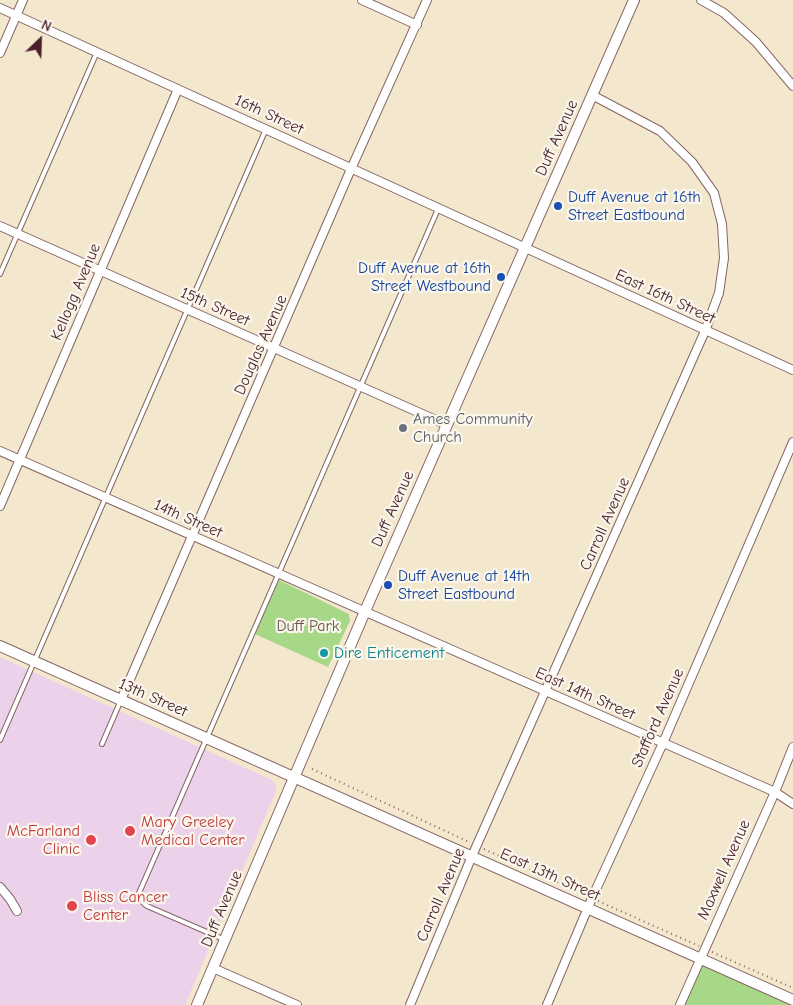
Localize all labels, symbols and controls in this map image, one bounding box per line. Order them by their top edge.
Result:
north arrow [15,15,65,65]
text: N [39,16,54,35]
street label: 16th Street [232,91,306,139]
street label: Duff Avenue [532,97,582,179]
place label: Duff Avenue at 16th Street Eastbound [568,187,701,225]
marker: Duff Avenue at 16th Street Eastbound [552,200,564,212]
street label: Kellogg Avenue [47,241,105,343]
place label: Duff Avenue at 16th Street Westbound [358,258,491,296]
street label: East 16th Street [612,265,718,329]
marker: Duff Avenue at 16th Street Westbound [495,271,507,283]
street label: 15th Street [177,283,253,331]
street label: Douglas Avenue [230,292,292,398]
place label: Ames Community Church [413,409,533,447]
marker: Ames Community Church [397,422,409,434]
street label: Duff Avenue [368,468,418,550]
street label: Carroll Avenue [576,474,634,574]
street label: 14th Street [151,495,225,543]
place label: Duff Avenue at 14th Street Eastbound [398,566,530,604]
marker: Duff Avenue at 14th Street Eastbound [382,579,394,591]
park label: Duff Park [276,616,340,636]
place label: Dire Enticement [334,643,444,663]
marker: Dire Enticement [318,647,330,659]
street label: East 14th Street [532,663,638,725]
street label: Stafford Avenue [628,665,688,771]
street label: 13th Street [116,674,190,722]
place label: Mary Greeley Medical Center [141,812,245,850]
street label: Maxwell Avenue [693,817,755,923]
place label: McFarland Clinic [7,821,80,859]
marker: Mary Greeley Medical Center [123,824,137,838]
marker: McFarland Clinic [84,833,98,847]
street label: East 13th Street [497,844,603,906]
street label: Carroll Avenue [413,845,469,945]
street label: Duff Avenue [197,868,247,950]
place label: Bliss Cancer Center [83,887,168,925]
marker: Bliss Cancer Center [65,899,79,913]

